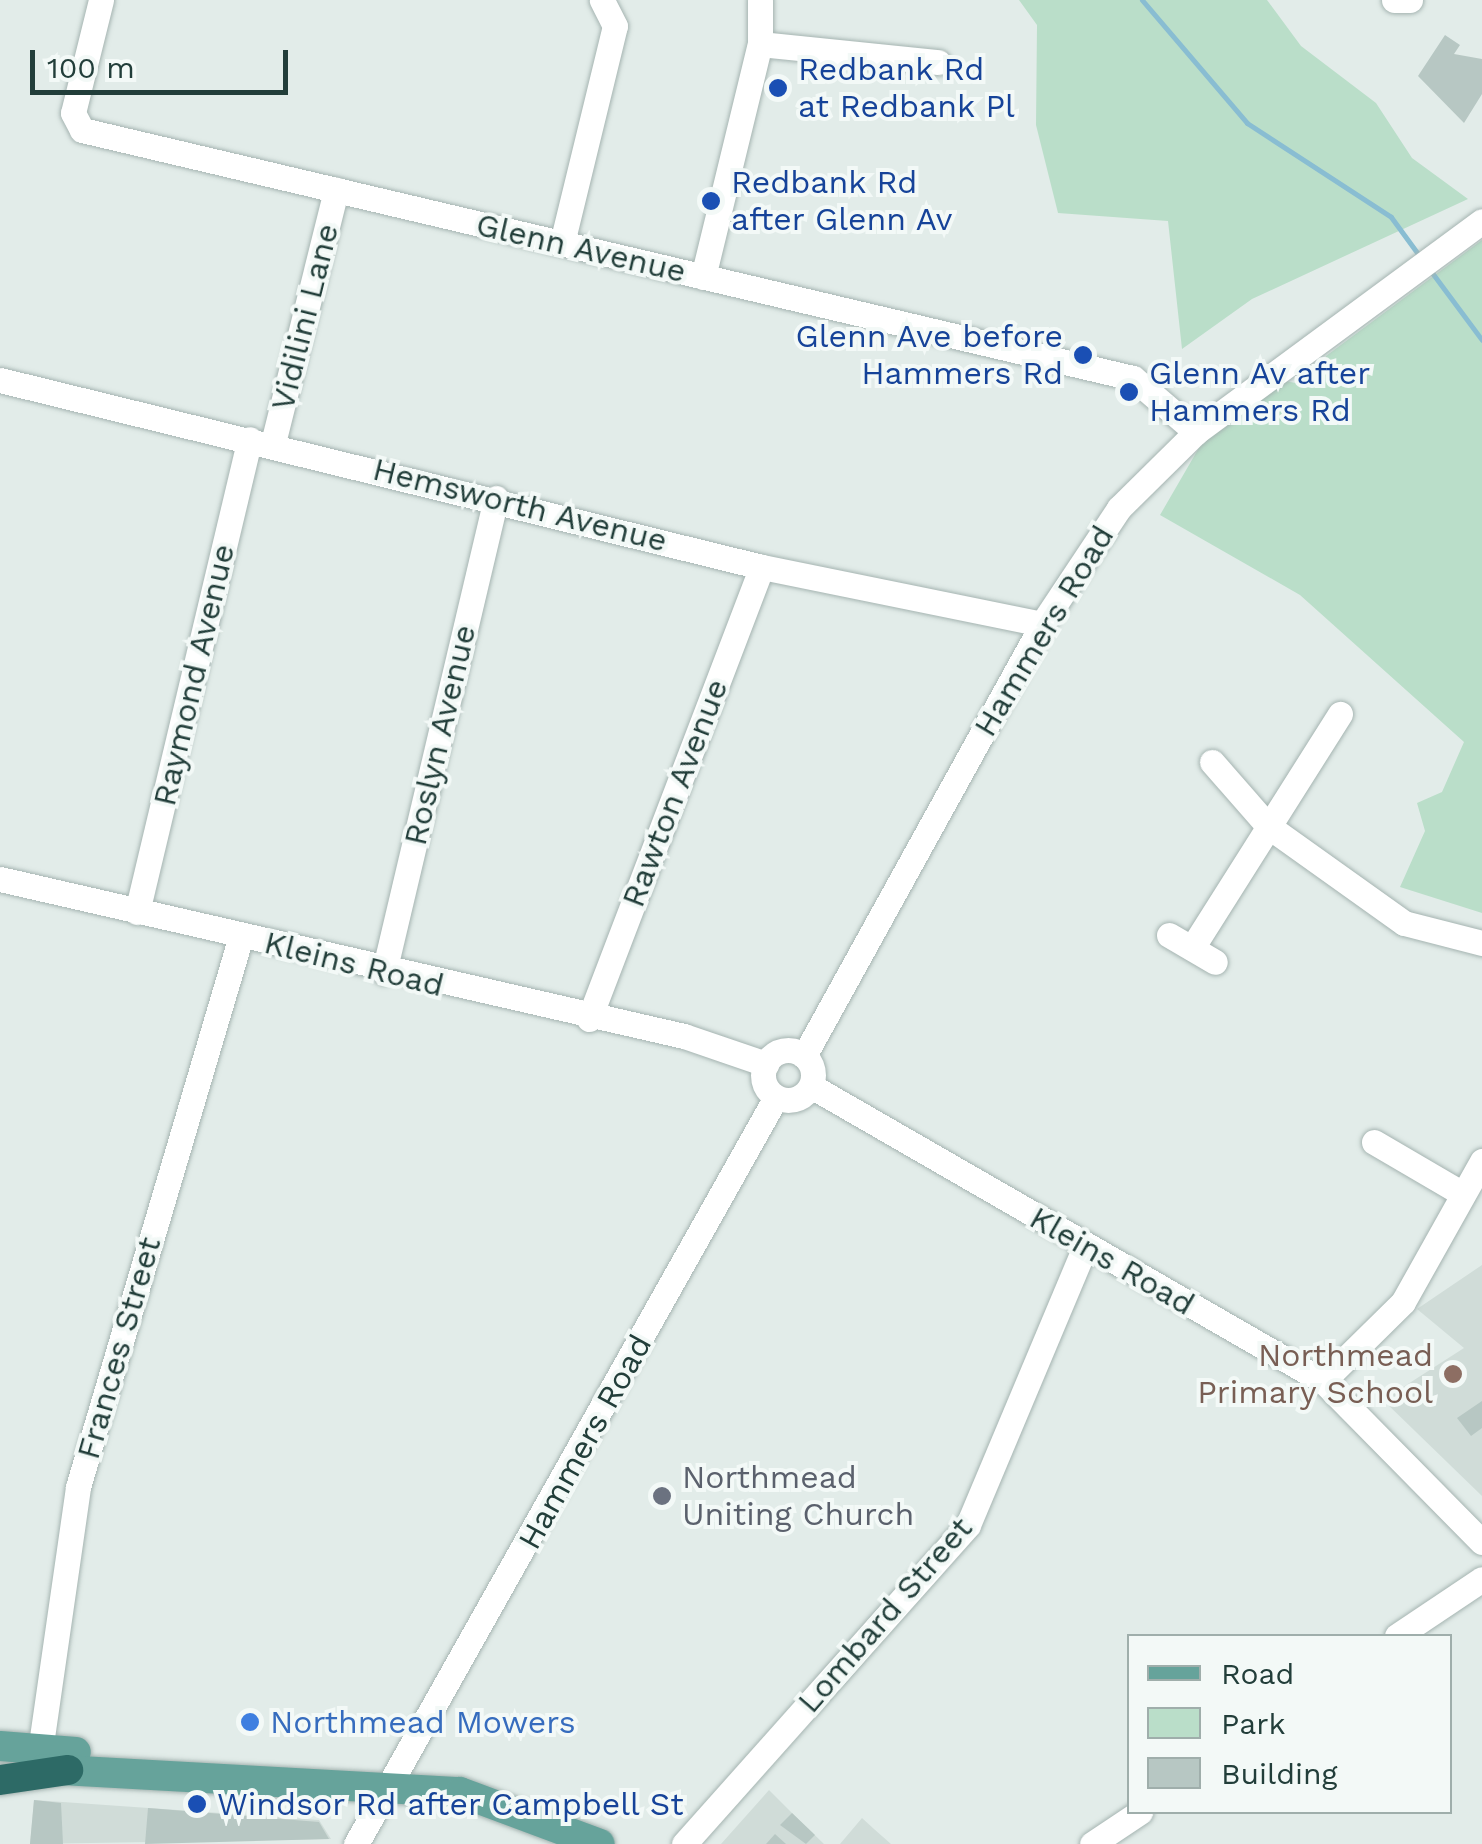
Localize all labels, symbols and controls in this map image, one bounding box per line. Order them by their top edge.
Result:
scale bar [35,30,292,92]
text: 100 m [47,50,135,85]
place label: Redbank Rd at Redbank Pl [798,51,1015,126]
marker: Redbank Rd at Redbank Pl [767,77,789,99]
place label: Redbank Rd after Glenn Av [731,164,954,239]
marker: Redbank Rd after Glenn Av [700,190,722,212]
street label: Glenn Avenue [472,205,690,291]
street label: Vidilini Lane [263,220,347,414]
place label: Glenn Ave before Hammers Rd [794,318,1063,393]
marker: Glenn Ave before Hammers Rd [1072,344,1094,366]
place label: Glenn Av after Hammers Rd [1149,355,1372,430]
marker: Glenn Av after Hammers Rd [1118,381,1140,403]
street label: Hemsworth Avenue [368,450,672,560]
street label: Hammers Road [966,519,1122,743]
street label: Raymond Avenue [145,540,243,810]
street label: Roslyn Avenue [396,620,484,850]
street label: Rawton Avenue [614,673,736,913]
street label: Kleins Road [260,923,448,1005]
street label: Kleins Road [1023,1199,1201,1323]
street label: Frances Street [69,1233,169,1463]
street label: Hammers Road [510,1328,660,1556]
place label: Northmead Primary School [1196,1337,1433,1412]
marker: Northmead Primary School [1442,1363,1464,1385]
place label: Northmead Uniting Church [682,1459,914,1534]
marker: Northmead Uniting Church [651,1485,673,1507]
street label: Lombard Street [790,1509,980,1721]
legend [1127,1634,1452,1814]
text: Road [1221,1656,1294,1691]
place label: Northmead Mowers [270,1703,576,1741]
text: Park [1221,1706,1286,1741]
marker: Northmead Mowers [239,1711,261,1733]
text: Building [1221,1756,1338,1791]
place label: Windsor Rd after Campbell St [217,1785,686,1823]
marker: Windsor Rd after Campbell St [186,1793,208,1815]

